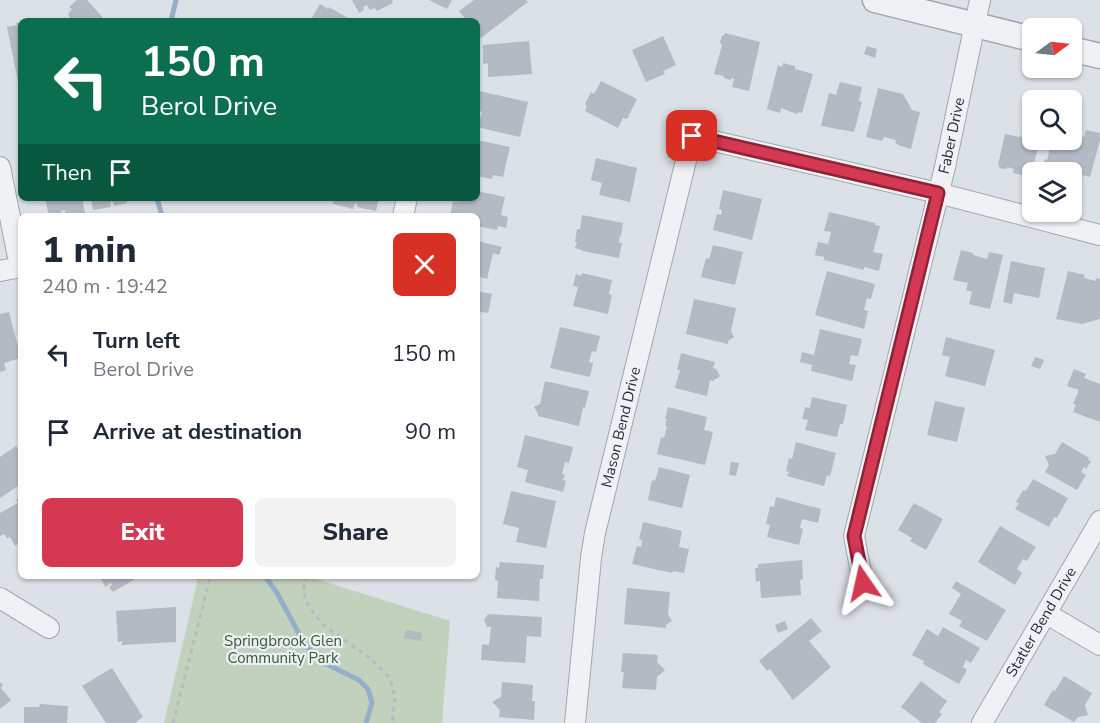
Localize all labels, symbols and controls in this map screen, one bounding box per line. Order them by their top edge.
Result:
north arrow [1022,18,1082,78]
map controls [1022,18,1082,222]
text: 150 m [141,34,265,91]
icon: left [42,42,120,120]
text: Berol Drive [141,88,277,125]
button: search [1022,90,1082,150]
street label: Faber Drive [934,96,969,176]
pin [666,110,717,161]
icon: arrive [675,119,708,152]
icon: arrive [104,156,137,189]
text: Then [42,158,92,188]
button: layers [1022,162,1082,222]
text: 1 min [42,226,137,275]
button: close [393,233,456,296]
text: 240 m · 19:42 [42,273,168,300]
text: Turn left [93,326,180,356]
icon: left [42,338,75,371]
text: 150 m [392,339,456,369]
text: Berol Drive [93,356,194,383]
street label: Mason Bend Drive [596,365,645,490]
icon: arrive [42,416,75,449]
text: Arrive at destination [93,417,302,447]
text: 90 m [405,417,456,447]
button: Exit [42,498,243,567]
button: Share [255,498,456,567]
position arrow [831,551,895,615]
street label: Statler Bend Drive [1001,563,1081,681]
park label: Springbrook Glen Community Park [224,631,342,668]

